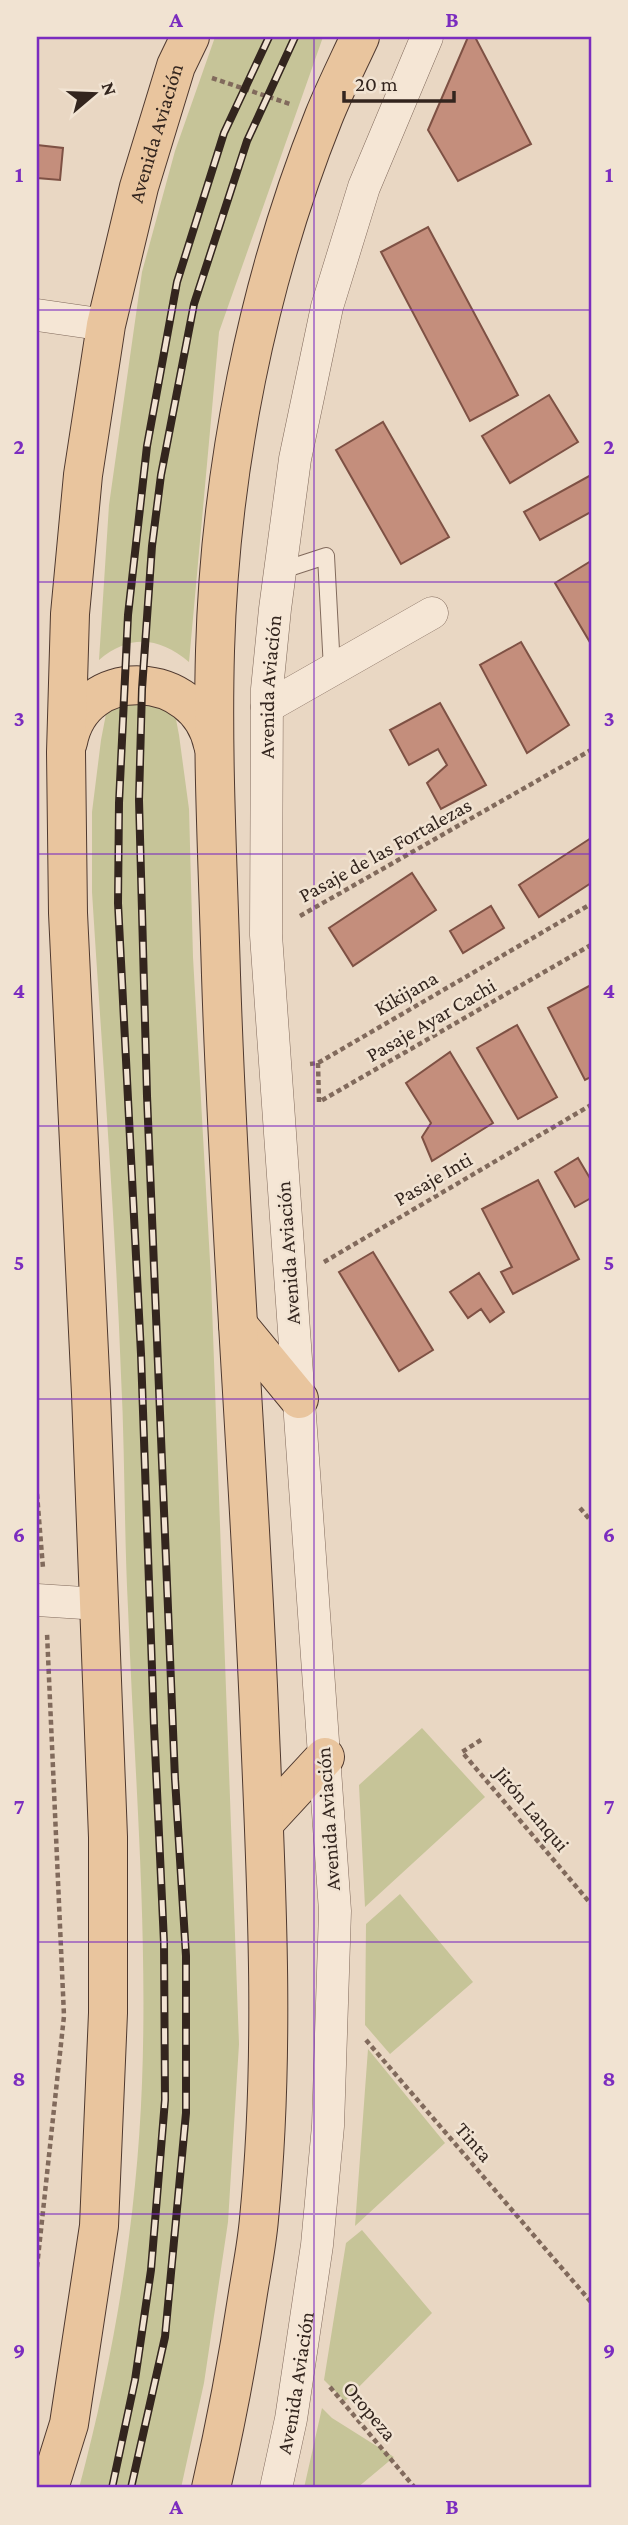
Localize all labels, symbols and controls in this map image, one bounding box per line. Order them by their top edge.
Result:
text: A [168,6,183,32]
text: B [445,6,459,32]
north arrow [60,60,130,130]
scale bar [344,60,455,104]
street label: Avenida Aviación [124,61,188,205]
text: 20 m [355,72,398,96]
text: N [98,79,122,98]
text: 1 [15,161,24,187]
text: 1 [605,161,614,187]
text: 2 [13,433,25,459]
text: 2 [603,433,615,459]
street label: Avenida Aviación [255,614,286,759]
text: 3 [13,705,25,731]
text: 3 [603,705,615,731]
street label: Pasaje de las Fortalezas [294,793,476,907]
street label: Kikijana [370,965,442,1021]
street label: Pasaje Ayar Cachi [362,973,501,1067]
text: 4 [13,977,25,1003]
text: 4 [603,977,615,1003]
street label: Pasaje Inti [390,1147,477,1211]
street label: Avenida Aviación [271,1180,305,1326]
text: 5 [13,1249,25,1275]
text: 5 [603,1249,615,1275]
text: 6 [13,1521,25,1547]
text: 6 [603,1521,615,1547]
street label: Avenida Aviación [311,1746,345,1892]
street label: Jirón Lanqui [488,1760,575,1857]
text: 7 [13,1793,25,1819]
text: 7 [603,1793,615,1819]
text: 8 [12,2065,26,2091]
text: 8 [602,2065,616,2091]
street label: Tinta [450,2117,498,2167]
street label: Avenida Aviación [272,2310,319,2456]
text: 9 [13,2337,25,2363]
text: 9 [603,2337,615,2363]
street label: Oropeza [338,2376,402,2446]
text: A [168,2493,183,2519]
text: B [445,2493,459,2519]

